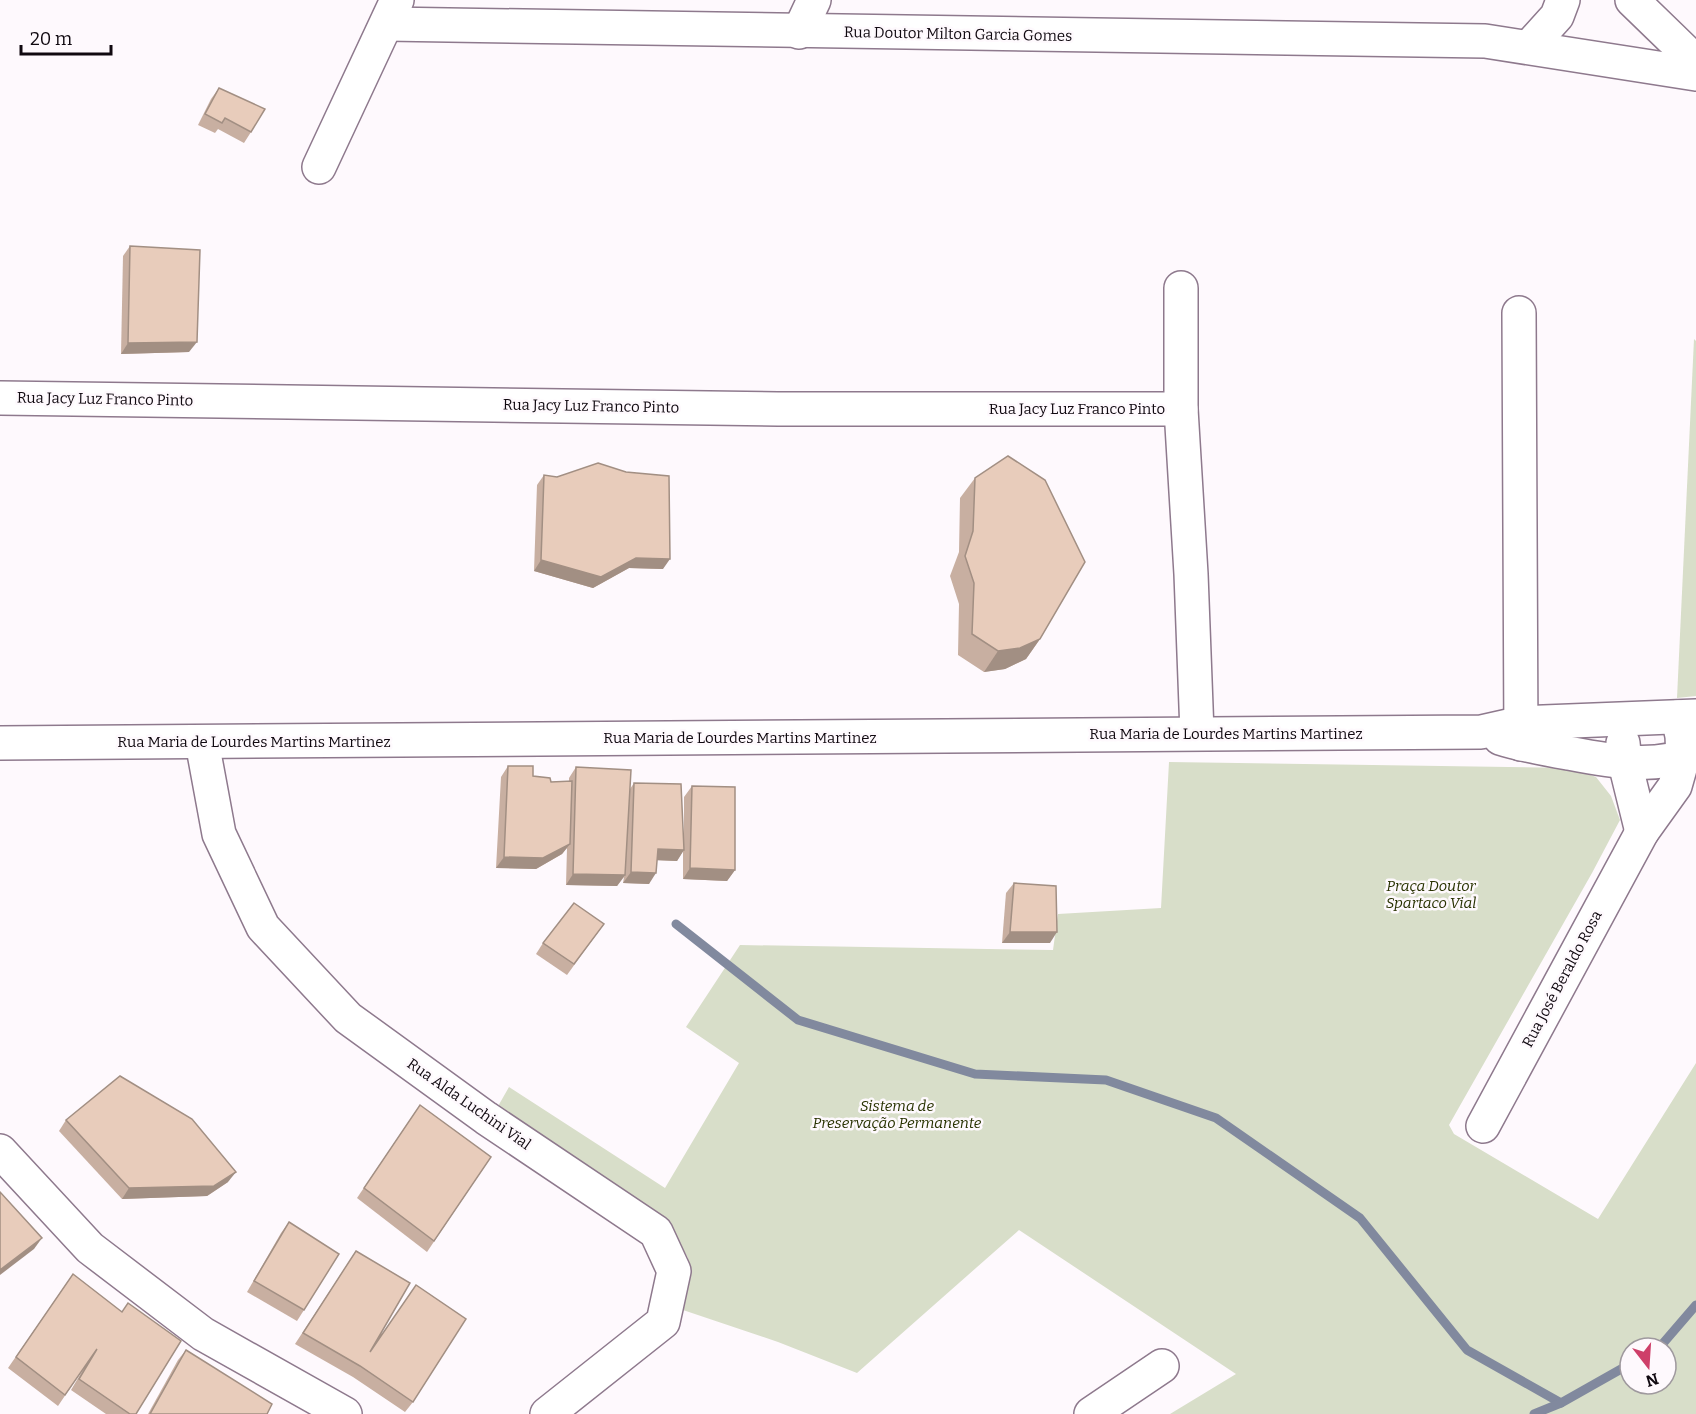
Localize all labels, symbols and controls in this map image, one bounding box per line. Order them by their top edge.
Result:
scale bar [21,18,111,56]
street label: Rua Doutor Milton Garcia Gomes [844,23,1072,45]
text: 20 m [30,28,72,50]
street label: Rua Jacy Luz Franco Pinto [17,388,193,410]
street label: Rua Jacy Luz Franco Pinto [503,395,679,417]
street label: Rua Jacy Luz Franco Pinto [989,400,1165,418]
street label: Rua Maria de Lourdes Martins Martinez [1089,725,1363,743]
street label: Rua Maria de Lourdes Martins Martinez [603,729,877,747]
street label: Rua Maria de Lourdes Martins Martinez [117,733,391,751]
park label: Praça Doutor Spartaco Vial [1386,877,1477,912]
street label: Rua José Beraldo Rosa [1518,908,1606,1050]
street label: Rua Alda Luchini Vial [404,1055,534,1153]
park label: Sistema de Preservação Permanente [813,1097,982,1132]
north arrow [1618,1336,1678,1396]
text: N [1644,1369,1661,1391]

